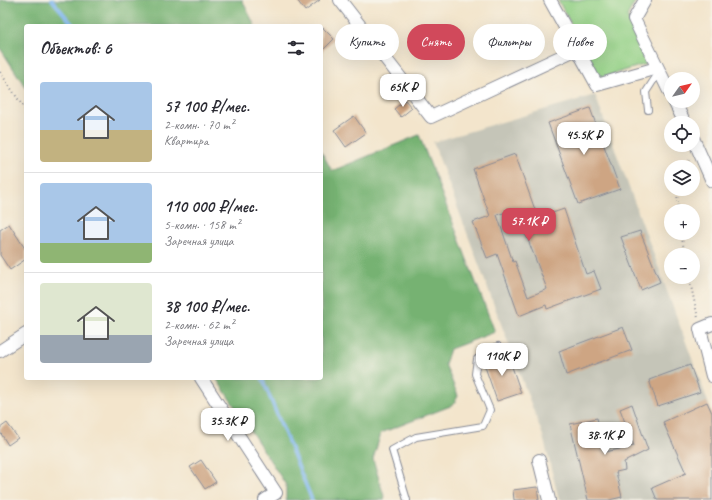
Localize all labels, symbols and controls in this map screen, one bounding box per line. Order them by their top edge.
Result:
chip: Купить [335,24,399,60]
chip: Снять [407,24,465,60]
chip: Фильтры [473,24,545,60]
chip: Новое [553,24,607,60]
icon: filters [285,37,307,59]
text: Объектов: 6 [40,38,111,59]
north arrow [664,72,700,108]
map controls [664,72,700,284]
pin: 65K ₽ [375,74,431,108]
text: 65K ₽ [389,79,417,95]
text: 57 100 ₽/мес. [164,96,249,117]
icon: home [72,98,120,146]
button: locate [664,116,700,152]
text: 2-комн. · 70 m² [164,117,234,133]
pin: 45.5K ₽ [547,122,621,156]
text: 45.5K ₽ [566,127,602,143]
text: Квартира [164,133,208,149]
button: layers [664,160,700,196]
text: 110 000 ₽/мес. [164,196,257,217]
icon: home [72,199,120,247]
button: + [664,204,700,240]
pin: 57.1K ₽ [492,208,566,242]
text: 57.1K ₽ [511,213,547,229]
text: 5-комн. · 158 m² [164,217,240,233]
text: Заречная улица [164,233,234,249]
button: − [664,248,700,284]
text: 38 100 ₽/мес. [164,296,250,317]
icon: home [72,299,120,347]
text: 2-комн. · 62 m² [164,317,234,333]
text: Заречная улица [164,333,234,349]
pin: 110K ₽ [469,343,535,377]
text: 110K ₽ [485,348,519,364]
pin: 35.3K ₽ [191,408,265,442]
text: 35.3K ₽ [210,413,246,429]
pin: 38.1K ₽ [568,422,642,456]
text: 38.1K ₽ [587,427,623,443]

